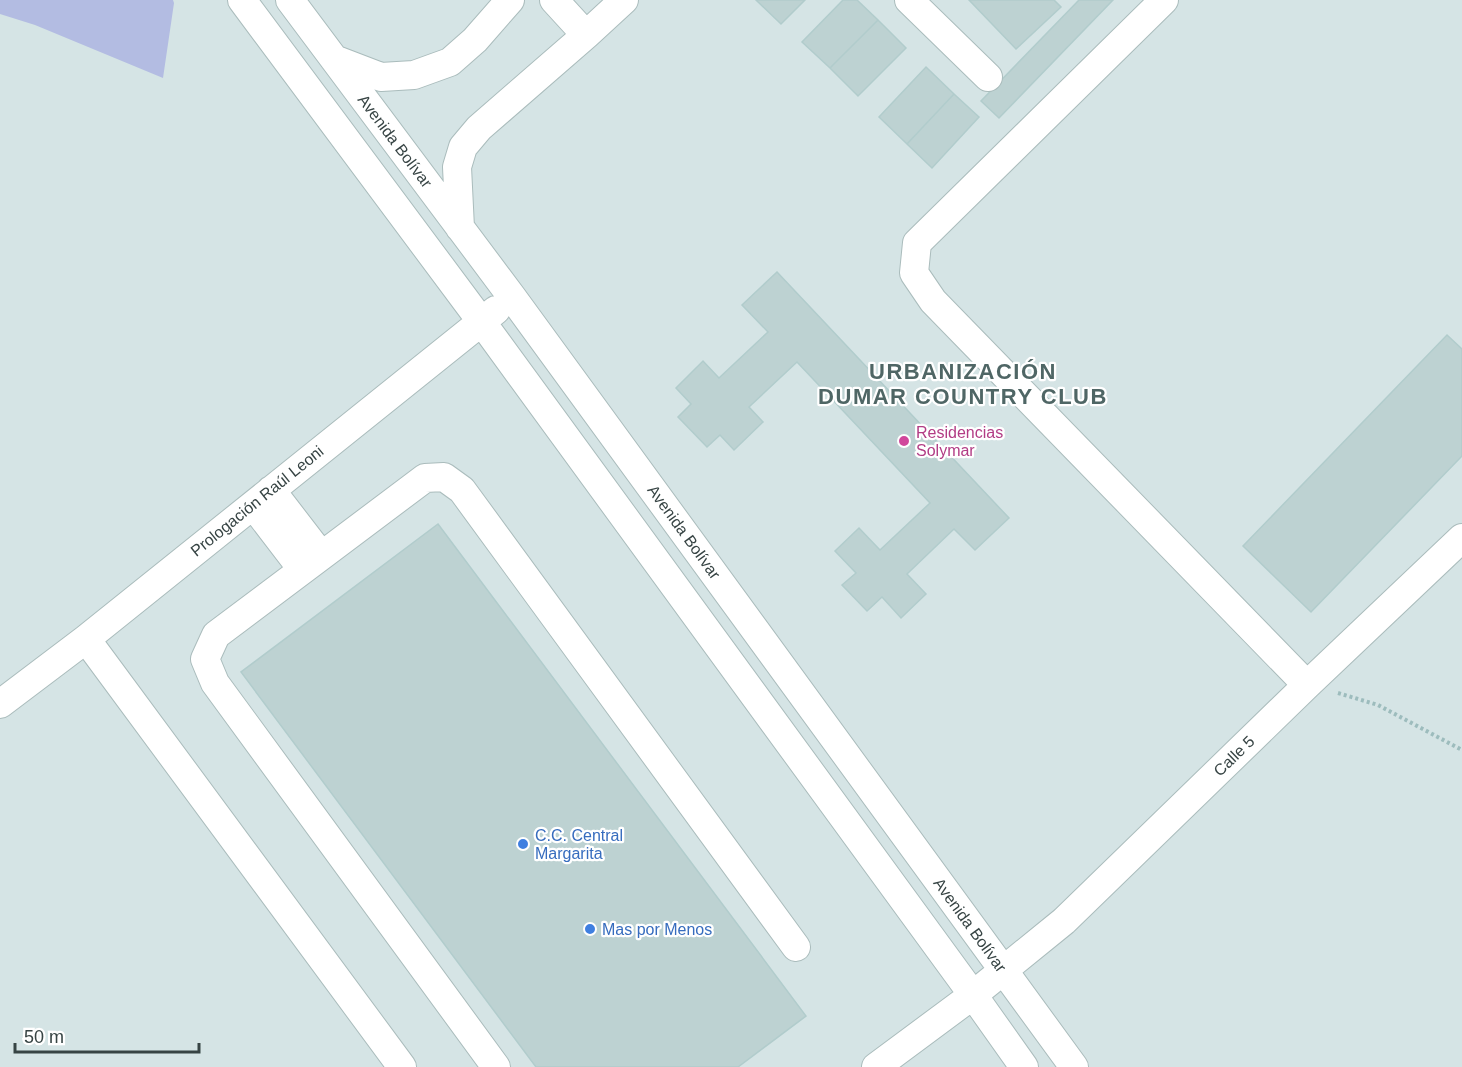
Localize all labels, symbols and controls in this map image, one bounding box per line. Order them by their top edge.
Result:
street label: Avenida Bolívar [355,91,436,191]
district label: URBANIZACIÓN DUMAR COUNTRY CLUB [818,359,1108,409]
place label: Residencias Solymar [916,424,1003,459]
marker: Residencias Solymar [897,434,911,448]
street label: Prologación Raúl Leoni [187,442,327,560]
street label: Avenida Bolívar [644,482,724,583]
street label: Calle 5 [1210,733,1258,779]
place label: C.C. Central Margarita [535,827,623,862]
marker: C.C. Central Margarita [516,837,530,851]
street label: Avenida Bolívar [930,875,1010,976]
place label: Mas por Menos [602,921,712,938]
marker: Mas por Menos [583,922,597,936]
scale bar [15,1016,200,1054]
text: 50 m [24,1027,64,1047]

